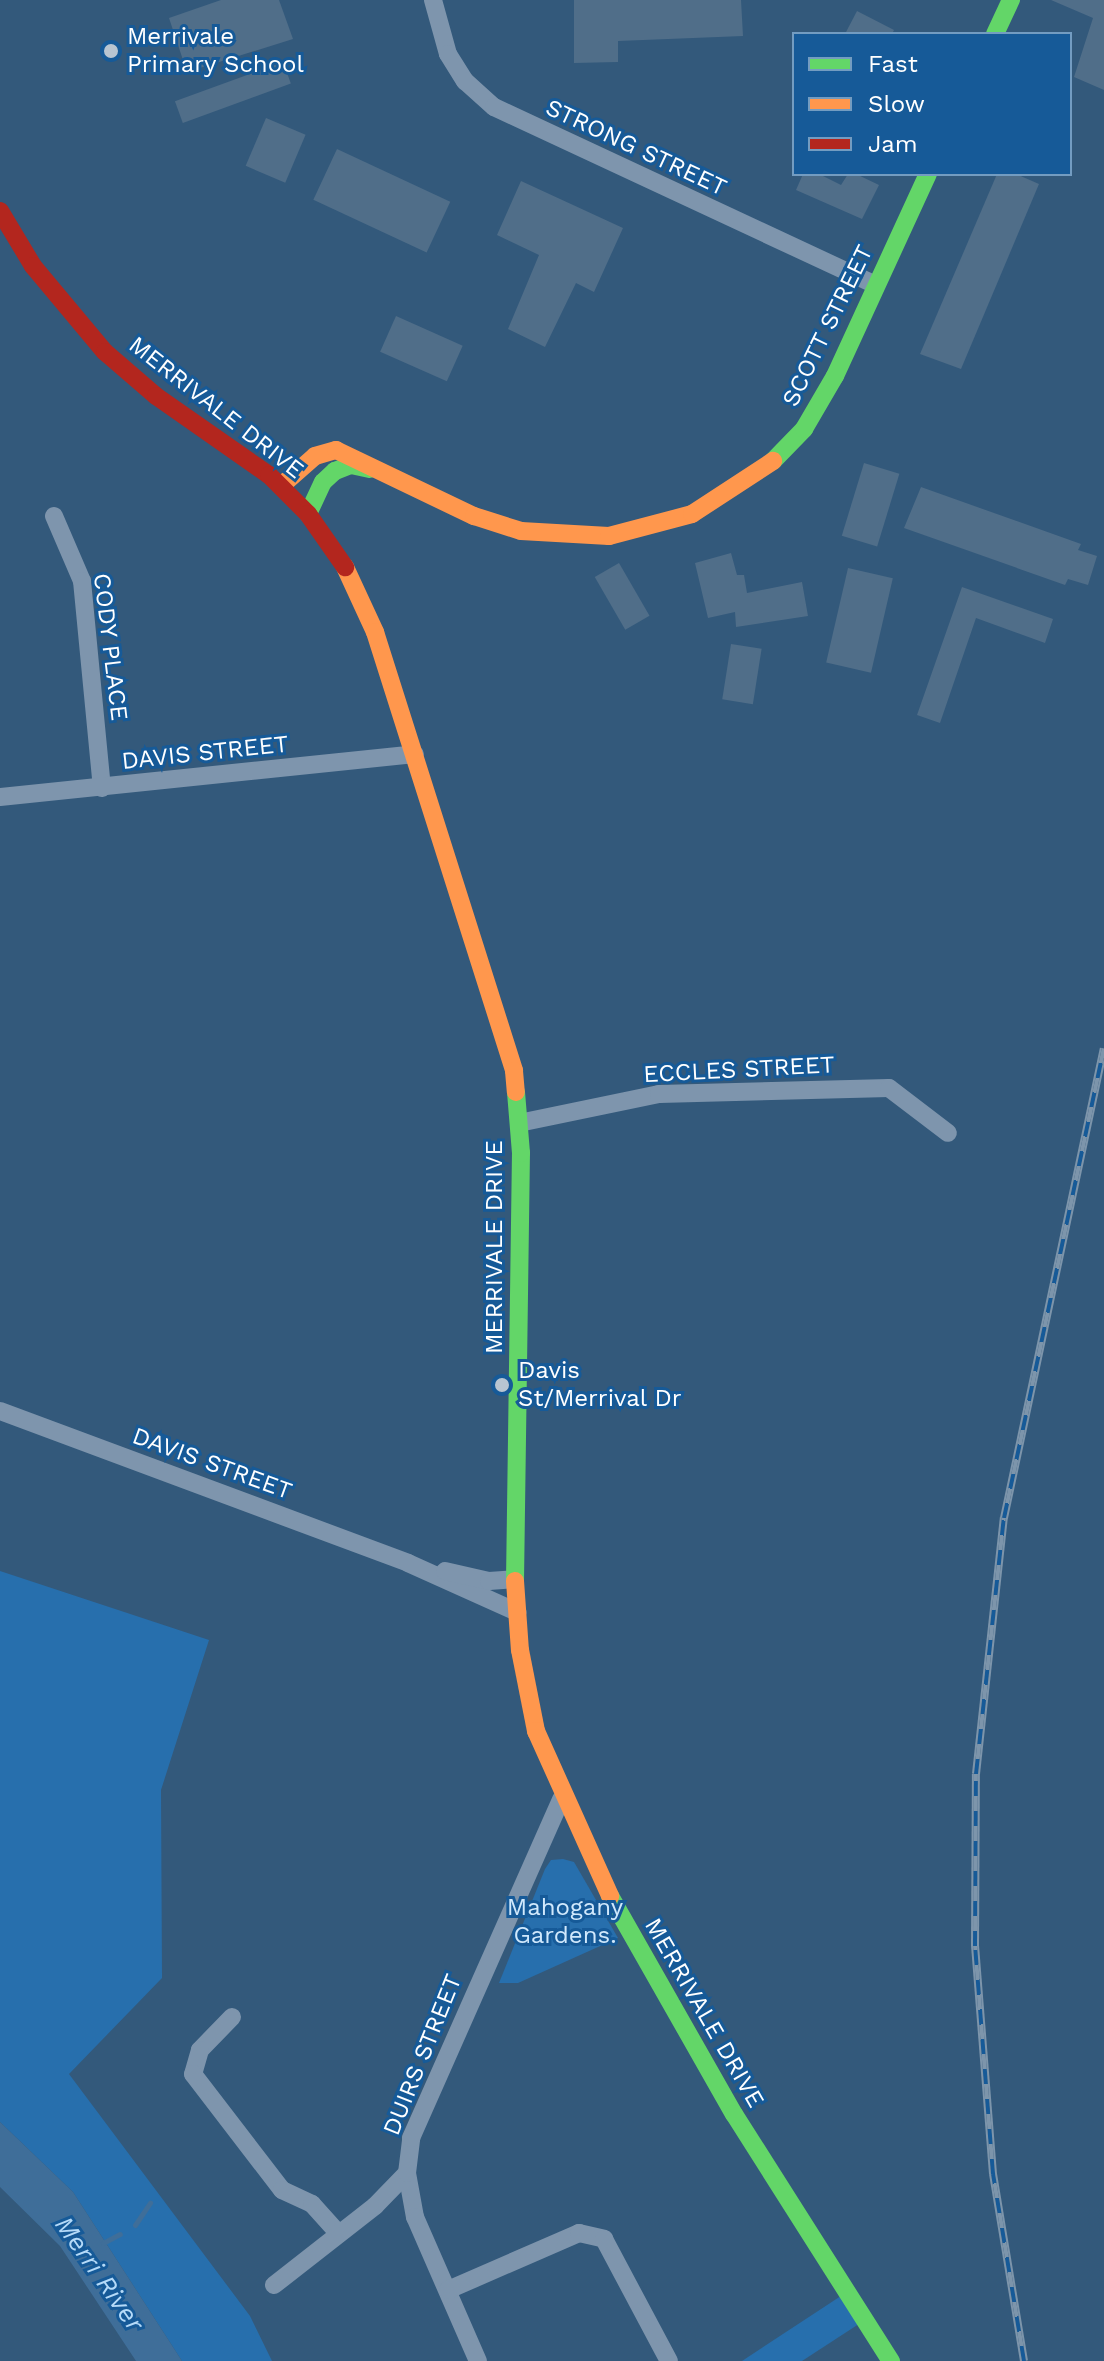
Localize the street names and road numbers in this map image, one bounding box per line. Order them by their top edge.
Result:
street label: STRONG STREET [541,93,731,203]
street label: SCOTT STREET [776,240,880,412]
street label: MERRIVALE DRIVE [123,331,309,485]
street label: CODY PLACE [87,571,133,723]
street label: DAVIS STREET [120,730,290,776]
street label: ECCLES STREET [643,1051,835,1089]
street label: MERRIVALE DRIVE [481,1140,509,1354]
street label: DAVIS STREET [128,1422,296,1506]
street label: MERRIVALE DRIVE [638,1913,770,2113]
street label: DUIRS STREET [378,1970,468,2140]

